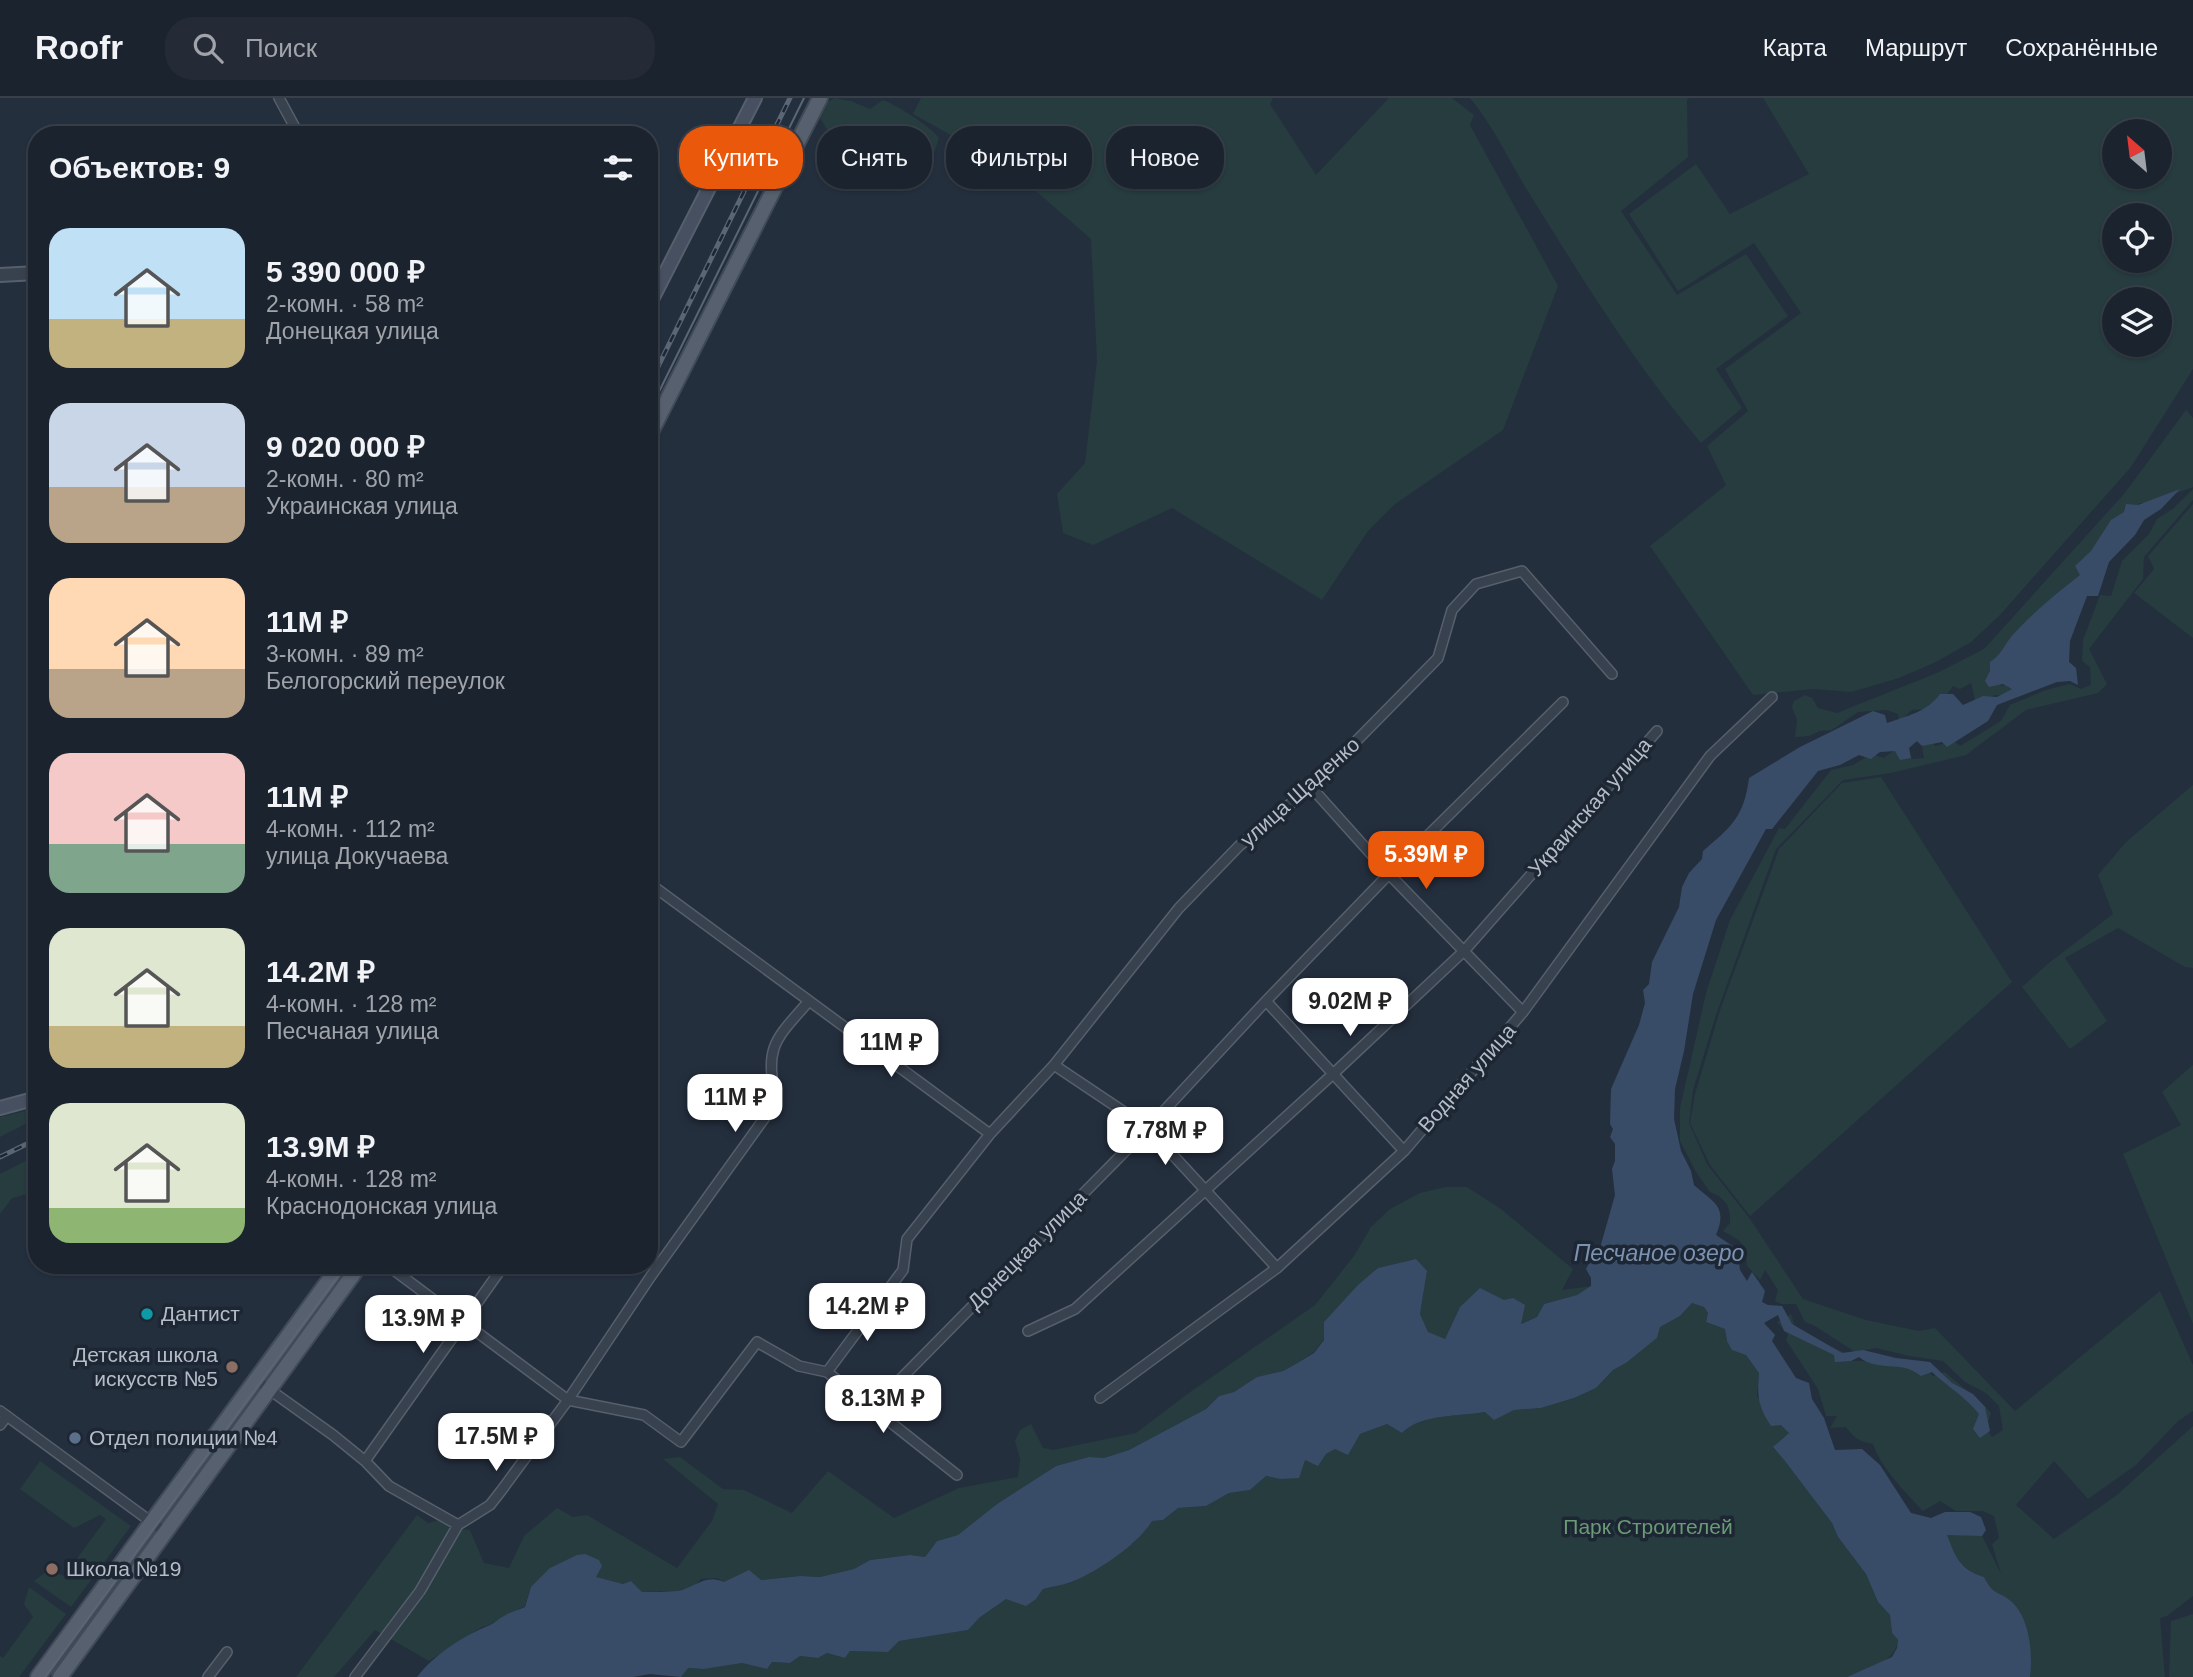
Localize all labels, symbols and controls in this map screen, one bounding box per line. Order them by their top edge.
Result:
search box [165,17,655,80]
text: Roofr [35,29,123,66]
icon: search [189,29,227,67]
text: Поиск [245,33,317,63]
text: Карта [1763,34,1827,61]
text: Маршрут [1865,34,1967,61]
text: Сохранённые [2005,34,2158,61]
north arrow [2102,119,2172,189]
map controls [2102,119,2172,357]
chip: Купить [679,126,803,189]
chip: Снять [817,126,932,189]
chip: Фильтры [946,126,1092,189]
chip: Новое [1106,126,1224,189]
icon: filters [599,149,637,187]
text: Объектов: 9 [49,151,230,184]
button: locate [2102,203,2172,273]
text: 5 390 000 ₽ [266,255,425,288]
icon: home [105,256,189,340]
button: layers [2102,287,2172,357]
text: 2-комн. · 58 m² [266,291,424,317]
text: Донецкая улица [266,318,439,344]
text: 9 020 000 ₽ [266,430,425,463]
icon: home [105,431,189,515]
text: 2-комн. · 80 m² [266,466,424,492]
text: Украинская улица [266,493,458,519]
text: 11M ₽ [266,605,349,638]
icon: home [105,606,189,690]
text: 3-комн. · 89 m² [266,641,424,667]
text: Белогорский переулок [266,668,505,694]
street label: улица Щаденко [1236,732,1364,851]
street label: Украинская улица [1524,733,1656,880]
text: 11M ₽ [266,780,349,813]
icon: home [105,781,189,865]
text: 4-комн. · 112 m² [266,816,435,842]
pin: 5.39M ₽ [1361,832,1491,891]
text: 5.39M ₽ [1384,841,1468,867]
text: улица Докучаева [266,843,448,869]
text: 14.2M ₽ [266,955,375,988]
icon: home [105,956,189,1040]
pin: 9.02M ₽ [1285,978,1415,1038]
text: 9.02M ₽ [1308,988,1392,1014]
text: 4-комн. · 128 m² [266,991,437,1017]
text: Песчаная улица [266,1018,439,1044]
street label: Водная улица [1413,1019,1520,1136]
pin: 11M ₽ [842,1020,940,1079]
text: 11M ₽ [859,1029,923,1055]
pin: 11M ₽ [686,1074,784,1134]
text: 11M ₽ [703,1084,767,1110]
pin: 7.78M ₽ [1100,1108,1230,1167]
text: 7.78M ₽ [1123,1117,1207,1143]
text: 13.9M ₽ [266,1130,375,1163]
icon: home [105,1131,189,1215]
text: 4-комн. · 128 m² [266,1166,437,1192]
street label: Донецкая улица [963,1186,1091,1314]
text: Краснодонская улица [266,1193,497,1219]
water label: Песчаное озеро [1574,1240,1745,1266]
pin: 14.2M ₽ [802,1284,932,1343]
text: 14.2M ₽ [825,1293,909,1319]
pin: 13.9M ₽ [358,1296,488,1355]
place label: Дантист [161,1302,240,1325]
text: 13.9M ₽ [381,1305,465,1331]
marker: Дантист [139,1306,155,1322]
place label: Детская школа искусств №5 [73,1343,218,1390]
marker: Детская школа искусств №5 [224,1359,240,1375]
pin: 8.13M ₽ [818,1376,948,1435]
text: 8.13M ₽ [841,1385,925,1411]
pin: 17.5M ₽ [431,1414,561,1473]
text: 17.5M ₽ [454,1423,538,1449]
place label: Отдел полиции №4 [89,1426,278,1449]
marker: Отдел полиции №4 [67,1430,83,1446]
park label: Парк Строителей [1563,1515,1733,1538]
place label: Школа №19 [66,1557,182,1580]
marker: Школа №19 [44,1561,60,1577]

